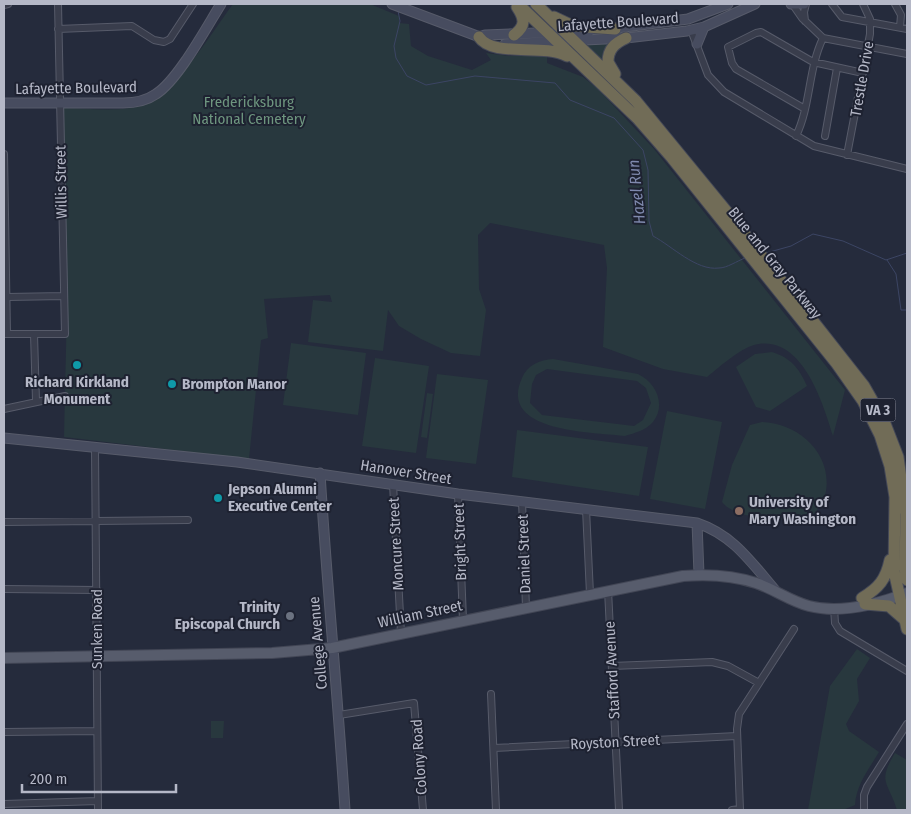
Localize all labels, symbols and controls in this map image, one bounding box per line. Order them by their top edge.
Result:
street label: Lafayette Boulevard [557,9,679,35]
street label: Trestle Drive [846,40,878,118]
street label: Lafayette Boulevard [15,78,137,98]
park label: Fredericksburg National Cemetery [192,93,306,128]
street label: Willis Street [51,145,71,219]
water label: Hazel Run [624,159,649,225]
street label: Blue and Gray Parkway [724,203,826,323]
marker: Richard Kirkland Monument [71,359,83,371]
place label: Richard Kirkland Monument [25,373,129,408]
place label: Brompton Manor [182,375,287,393]
marker: Brompton Manor [166,378,178,390]
road number: VA 3 [860,398,896,422]
street label: Hanover Street [359,456,453,488]
place label: Jepson Alumni Executive Center [227,480,332,515]
marker: Jepson Alumni Executive Center [212,492,224,504]
place label: University of Mary Washington [749,493,856,528]
street label: Moncure Street [385,497,407,591]
street label: Bright Street [450,503,470,581]
marker: University of Mary Washington [733,505,745,517]
street label: Daniel Street [514,514,534,594]
street label: Sunken Road [88,589,106,669]
street label: College Avenue [305,596,331,690]
street label: William Street [376,596,464,632]
place label: Trinity Episcopal Church [175,598,281,633]
marker: Trinity Episcopal Church [284,610,296,622]
street label: Stafford Avenue [600,621,624,719]
street label: Colony Road [407,718,431,796]
street label: Royston Street [570,731,660,753]
scale bar [22,762,176,794]
text: 200 m [30,770,67,788]

